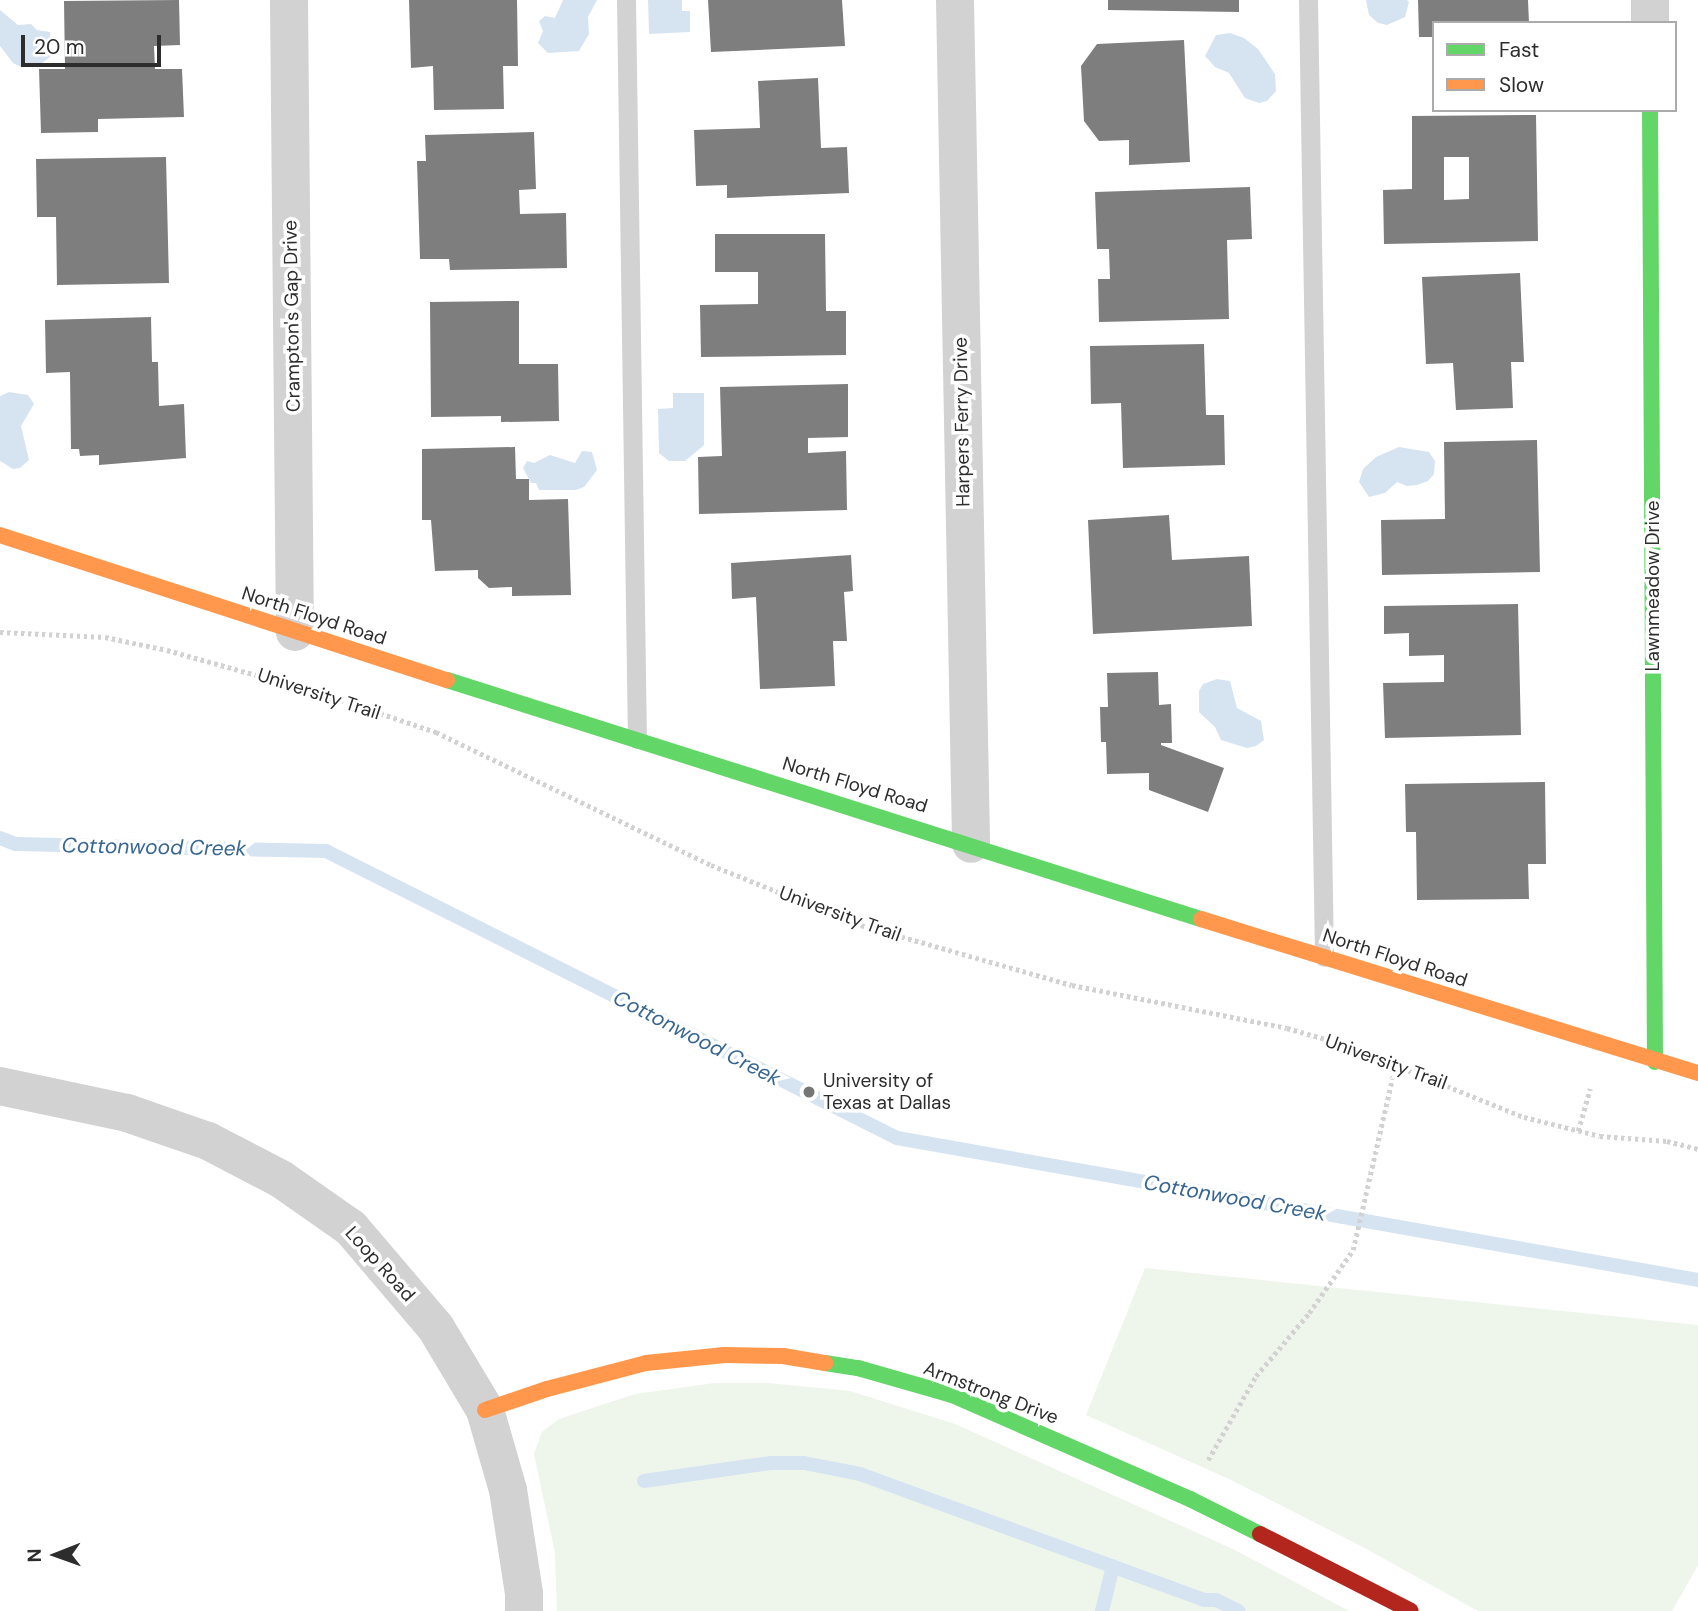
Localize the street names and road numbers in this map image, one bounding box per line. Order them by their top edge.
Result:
street label: Crampton's Gap Drive [279,220,305,412]
street label: Harpers Ferry Drive [949,337,975,507]
street label: Lawnmeadow Drive [1642,501,1664,671]
street label: North Floyd Road [239,582,389,650]
street label: University Trail [255,663,383,725]
street label: North Floyd Road [780,752,930,818]
street label: University Trail [776,881,904,947]
street label: North Floyd Road [1320,924,1470,992]
street label: University Trail [1322,1029,1450,1095]
street label: Loop Road [340,1222,420,1306]
street label: Armstrong Drive [920,1357,1062,1429]

